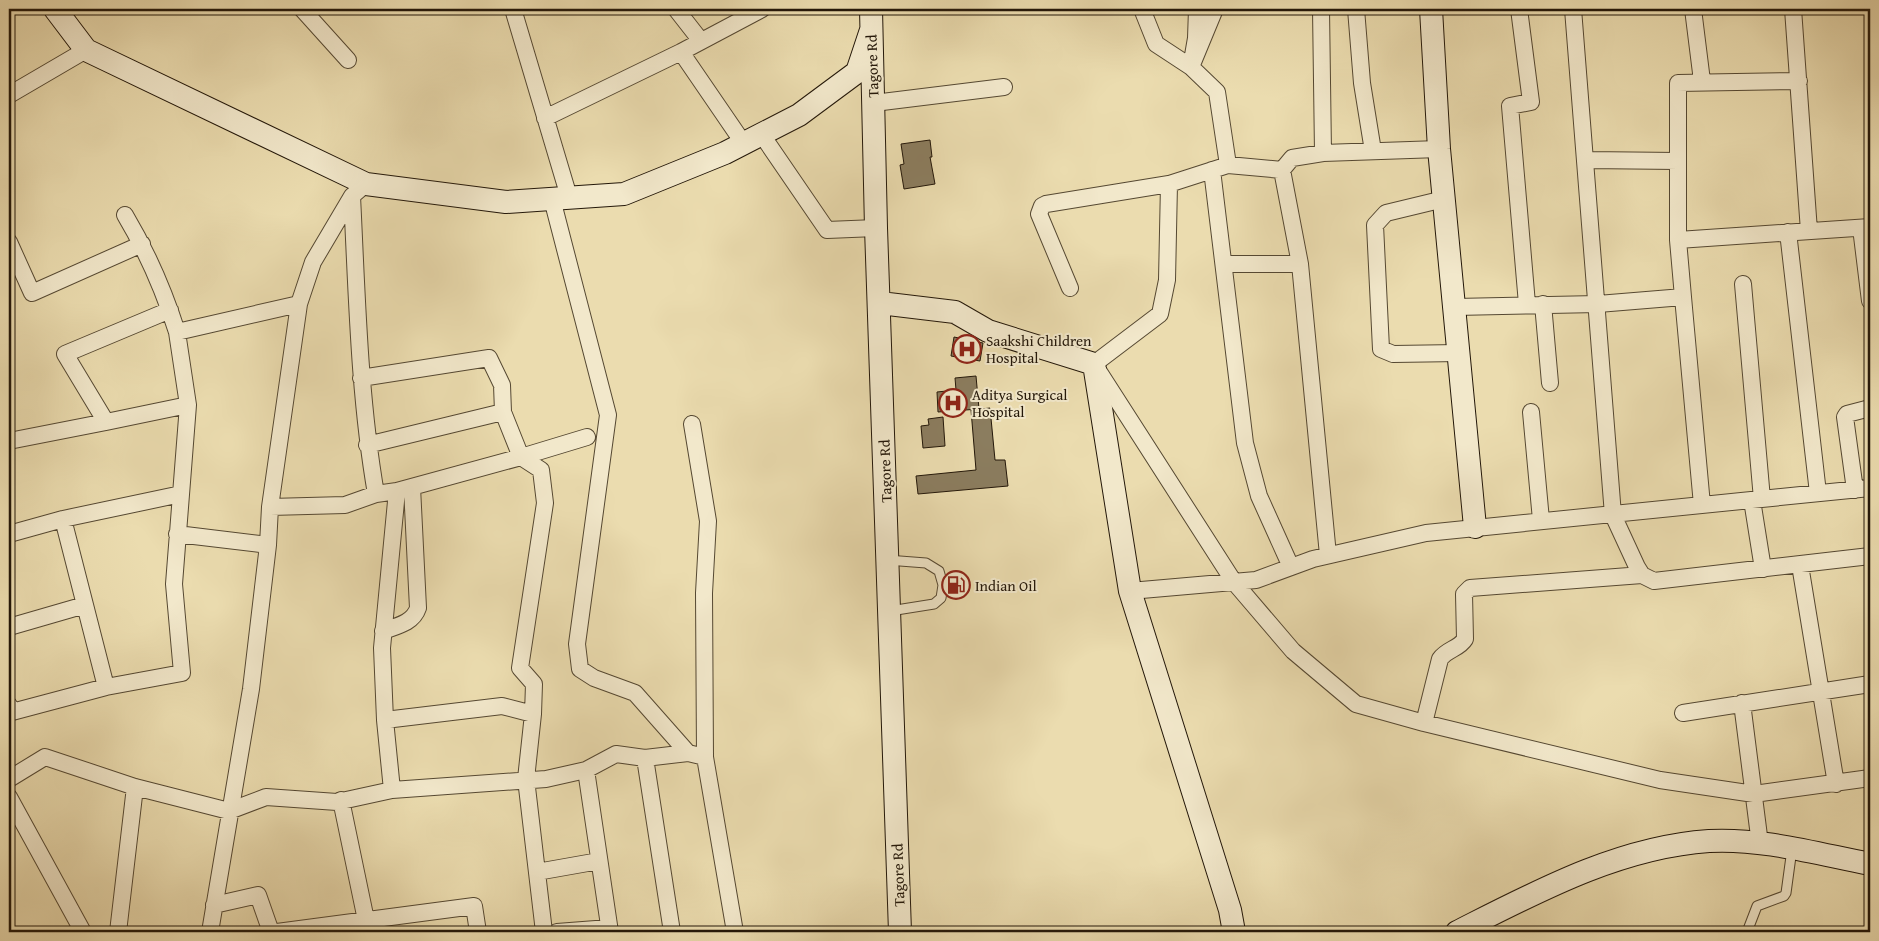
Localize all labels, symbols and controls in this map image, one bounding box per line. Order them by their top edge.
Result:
street label: Tagore Rd [860,34,884,98]
place label: Saakshi Children Hospital [986,330,1092,368]
hospital icon: Saakshi Children Hospital [952,334,982,364]
place label: Aditya Surgical Hospital [972,384,1068,422]
hospital icon: Aditya Surgical Hospital [938,388,968,418]
street label: Tagore Rd [873,439,897,503]
fuel station icon: Indian Oil [941,570,971,600]
place label: Indian Oil [975,575,1037,596]
street label: Tagore Rd [886,843,910,907]

